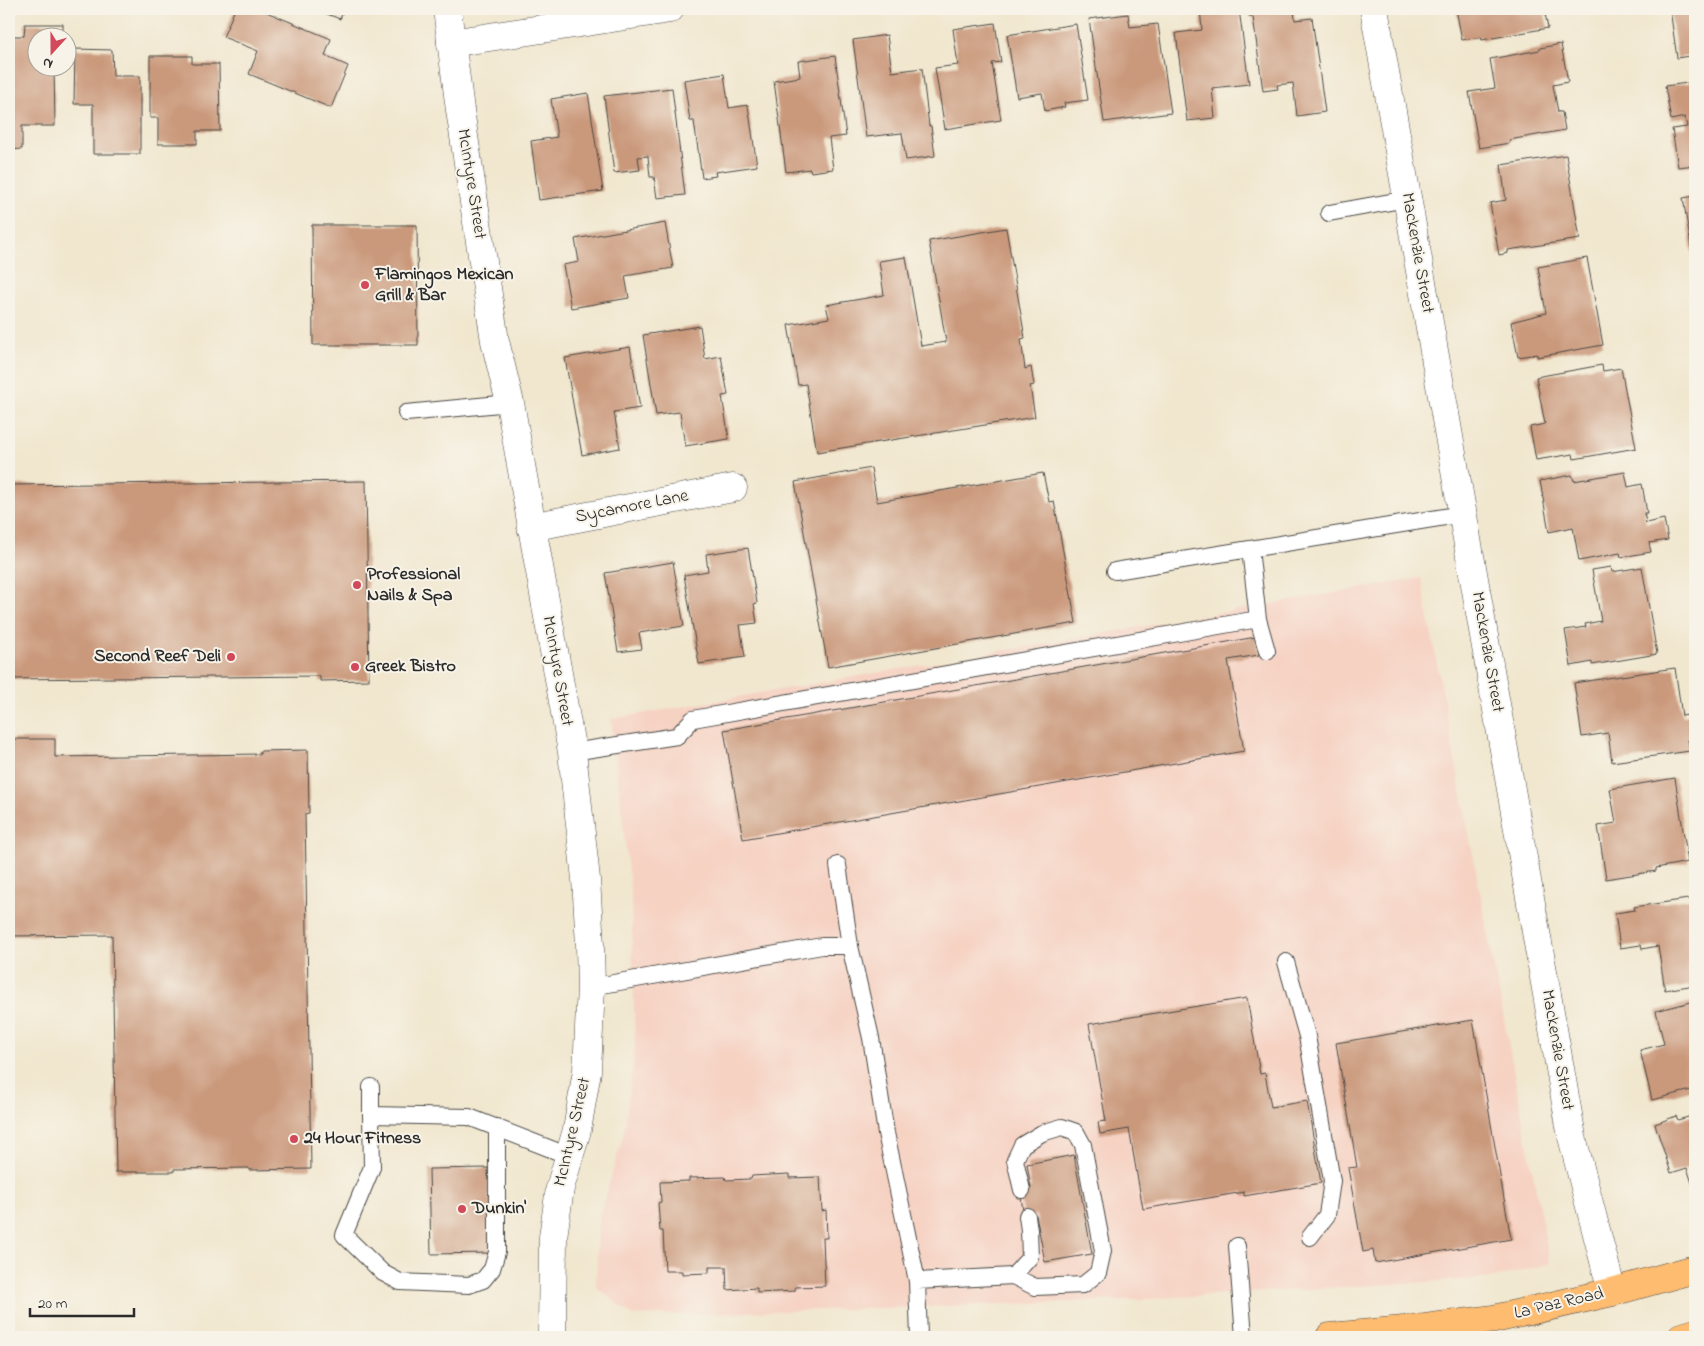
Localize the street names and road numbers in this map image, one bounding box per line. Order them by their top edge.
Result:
street label: McIntyre Street [449,127,493,241]
street label: Mackenzie Street [1394,191,1440,315]
street label: Sycamore Lane [573,483,692,531]
street label: Mackenzie Street [1464,590,1510,714]
street label: McIntyre Street [535,614,579,728]
street label: Mackenzie Street [1534,988,1580,1112]
street label: McIntyre Street [548,1075,598,1189]
street label: La Paz Road [1512,1281,1606,1327]

